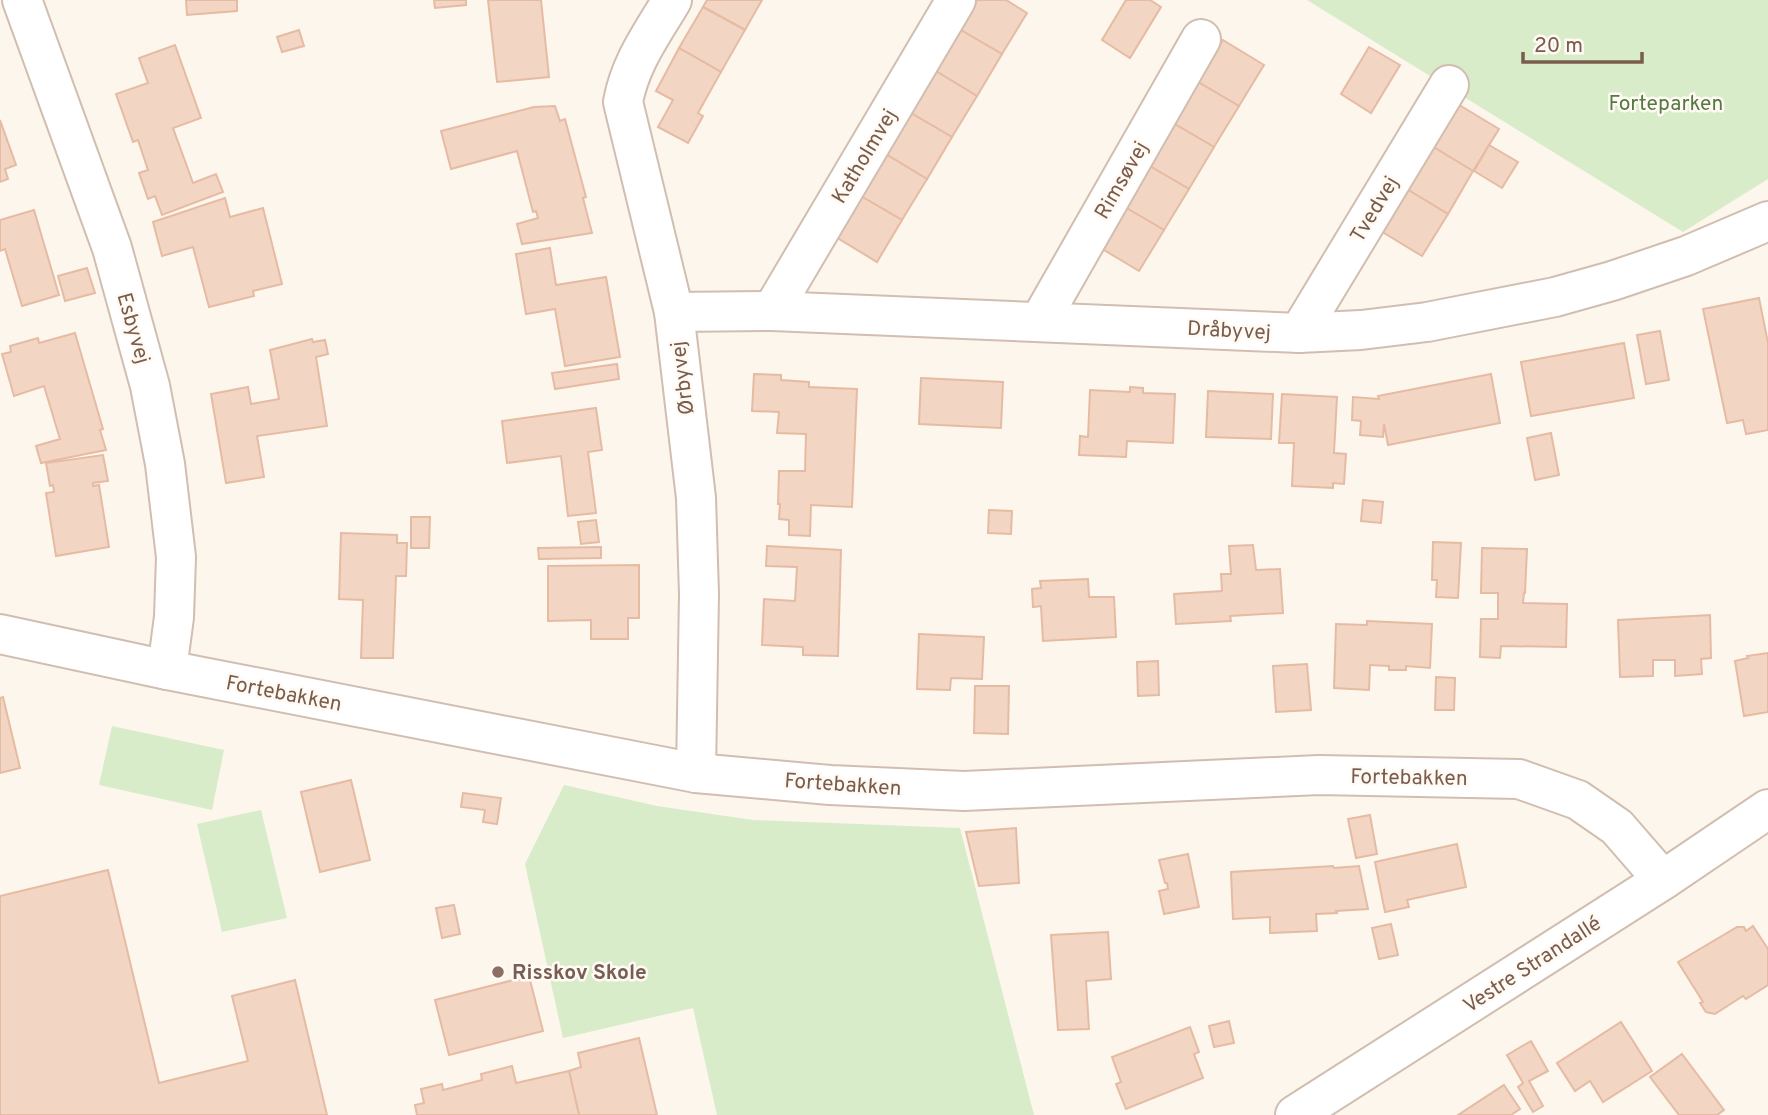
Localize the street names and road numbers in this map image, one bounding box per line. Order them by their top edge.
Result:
street label: Katholmvej [826,104,904,209]
street label: Rimsøvej [1089,137,1155,225]
street label: Tvedvej [1345,172,1406,248]
street label: Esbyvej [110,290,156,367]
street label: Dråbyvej [1186,316,1272,347]
street label: Ørbyvej [666,339,701,416]
street label: Fortebakken [224,670,344,719]
street label: Fortebakken [1350,764,1468,793]
street label: Fortebakken [783,768,902,803]
street label: Vestre Strandallé [1459,911,1607,1020]

